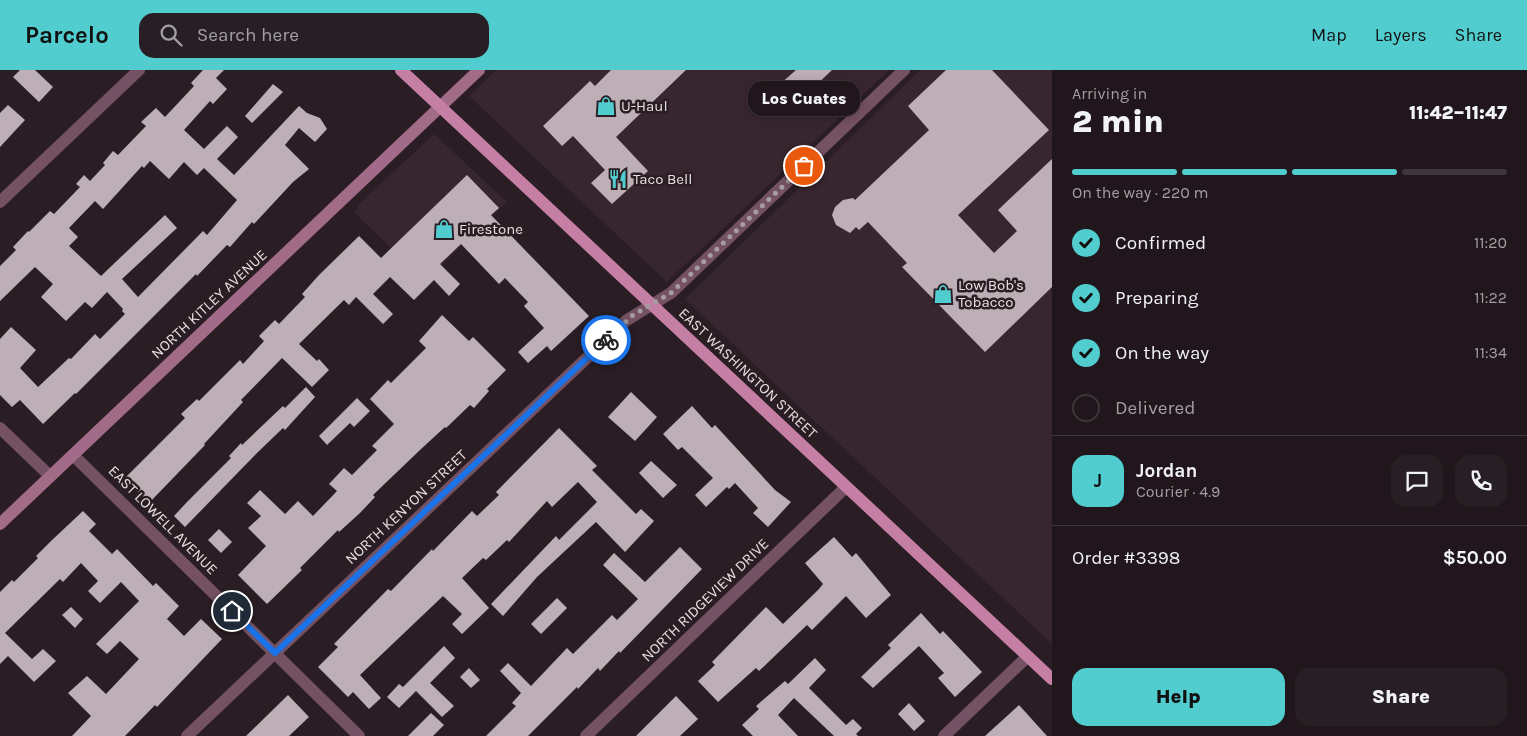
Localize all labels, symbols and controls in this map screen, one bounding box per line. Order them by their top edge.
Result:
search box [139,13,489,58]
text: Parcelo [25,21,109,49]
icon: search [157,21,185,49]
text: Search here [197,24,299,46]
text: Map [1311,24,1347,46]
text: Layers [1375,24,1427,46]
text: Share [1455,24,1502,46]
callout: Los Cuates [748,81,860,116]
text: Arriving in [1072,84,1147,103]
text: Los Cuates [761,89,847,108]
shop icon: U-Haul [595,95,617,117]
place label: U-Haul [621,97,668,115]
text: 11:42–11:47 [1409,102,1507,124]
text: 2 min [1072,103,1164,140]
pin [783,145,825,187]
icon: bag [790,152,818,180]
restaurant icon: Taco Bell [607,168,629,190]
place label: Taco Bell [633,170,692,188]
text: On the way · 220 m [1072,183,1209,202]
shop icon: Firestone [433,218,455,240]
place label: Firestone [459,220,523,238]
icon: check [1072,229,1100,257]
text: Confirmed [1115,232,1206,254]
text: 11:20 [1474,233,1507,252]
street label: NORTH KITLEY AVENUE [147,246,271,362]
place label: Low Bob's Tobacco [958,276,1024,311]
shop icon: Low Bob's Tobacco [932,283,954,305]
icon: check [1072,284,1100,312]
text: Preparing [1115,287,1198,309]
text: 11:22 [1474,288,1507,307]
street label: EAST WASHINGTON STREET [675,304,821,442]
courier [581,315,631,365]
icon: bike [592,326,620,354]
icon: check [1072,339,1100,367]
text: On the way [1115,342,1209,364]
text: 11:34 [1474,343,1507,362]
text: Delivered [1115,397,1195,419]
street label: NORTH KENYON STREET [341,446,471,568]
button: chat [1391,455,1443,507]
button: phone [1455,455,1507,507]
text: Jordan [1136,460,1197,482]
street label: EAST LOWELL AVENUE [105,462,221,578]
text: J [1094,470,1102,492]
text: Courier · 4.9 [1136,482,1220,501]
street label: NORTH RIDGEVIEW DRIVE [638,535,772,665]
text: Order #3398 [1072,547,1181,569]
text: $50.00 [1443,547,1507,569]
pin [211,590,253,632]
icon: home [218,597,246,625]
button: Help [1072,668,1285,726]
button: Share [1295,668,1507,726]

